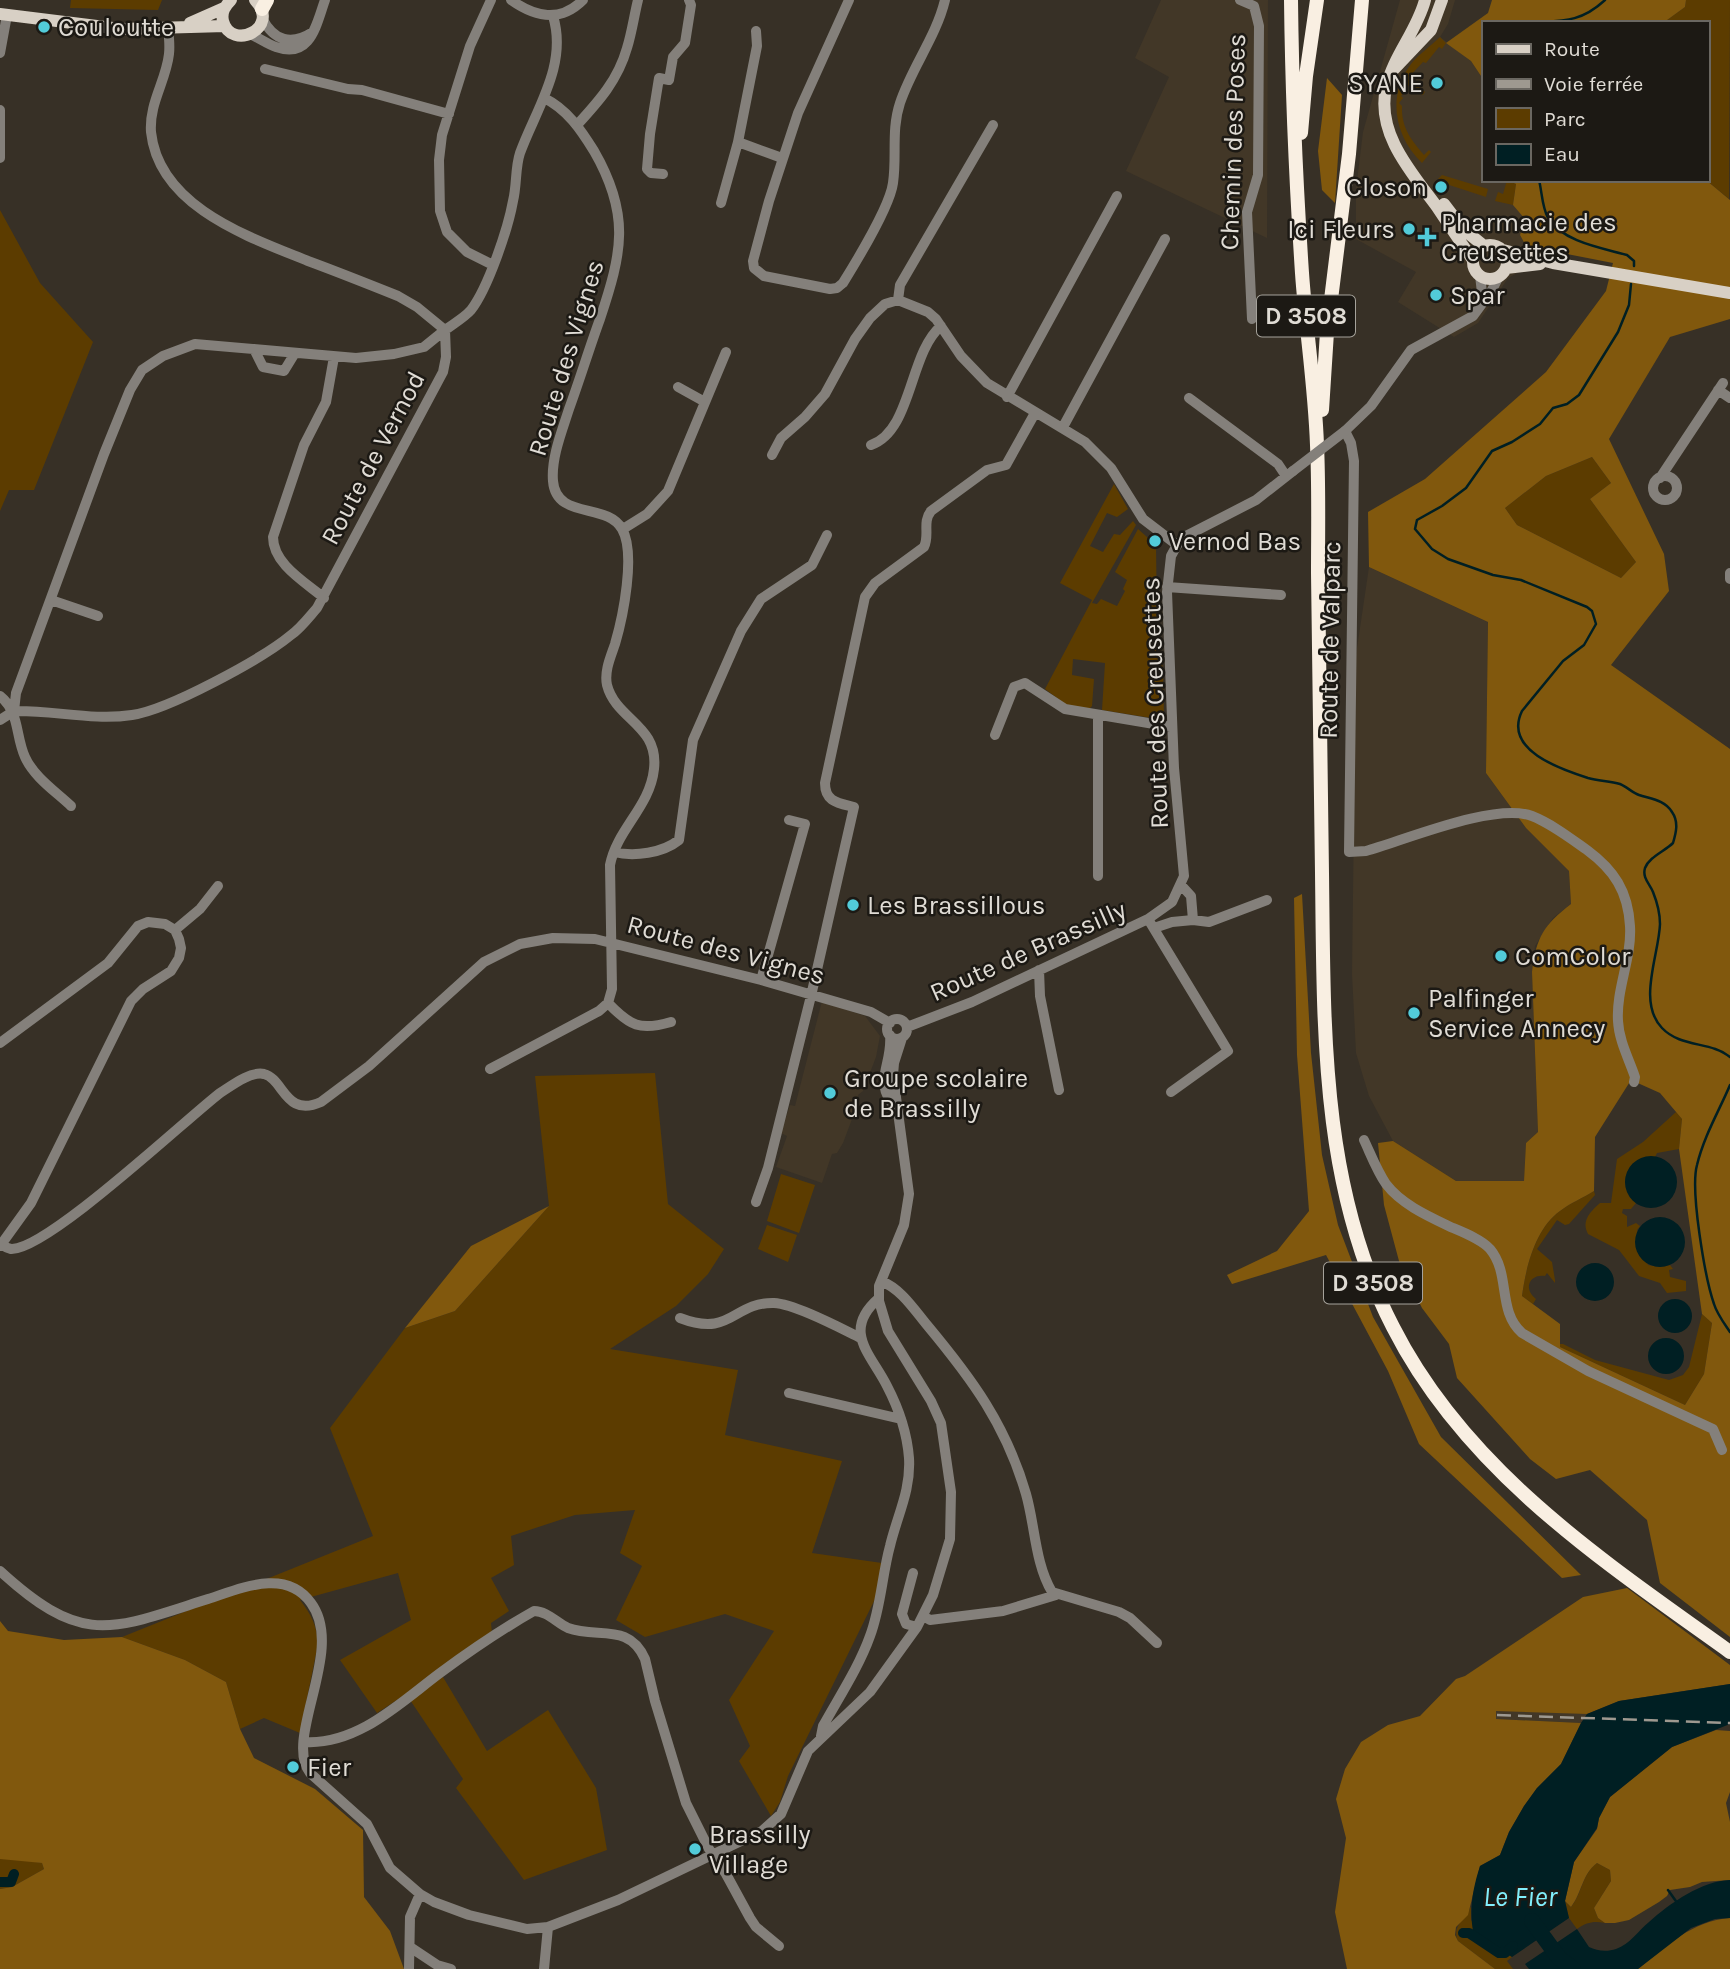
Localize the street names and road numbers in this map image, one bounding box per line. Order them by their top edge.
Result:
street label: Chemin des Poses [1214,33,1252,251]
street label: Route des Vignes [521,256,611,460]
road number: D 3508 [1257,296,1355,337]
street label: Route de Vernod [314,366,432,550]
street label: Route de Valparc [1313,541,1347,739]
street label: Route des Creusettes [1135,577,1175,829]
street label: Route de Brassilly [925,894,1131,1008]
street label: Route des Vignes [624,909,828,991]
road number: D 3508 [1324,1262,1422,1303]

